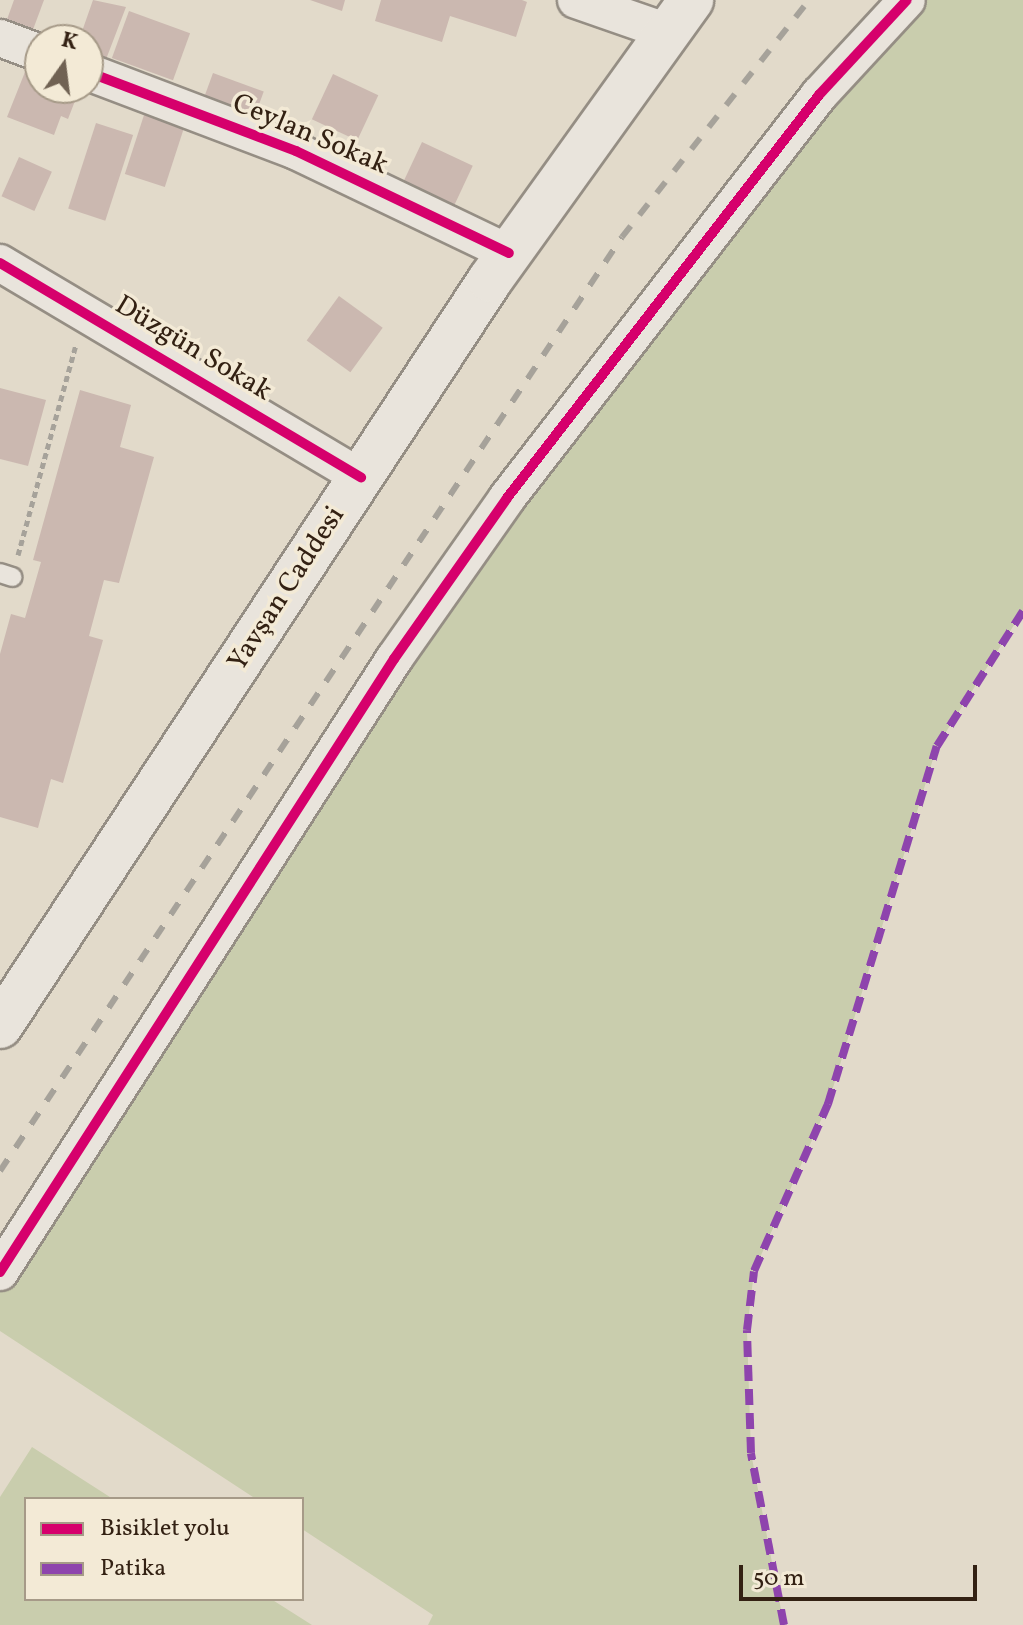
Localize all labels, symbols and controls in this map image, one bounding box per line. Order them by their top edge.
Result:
north arrow [24,24,104,104]
text: K [58,25,81,59]
street label: Ceylan Sokak [227,87,393,183]
street label: Düzgün Sokak [108,289,278,409]
street label: Yavşan Caddesi [221,500,353,678]
legend [24,1497,304,1601]
text: Bisiklet yolu [100,1512,230,1546]
scale bar [743,1549,981,1599]
text: Patika [100,1552,166,1586]
text: 50 m [753,1562,805,1596]

